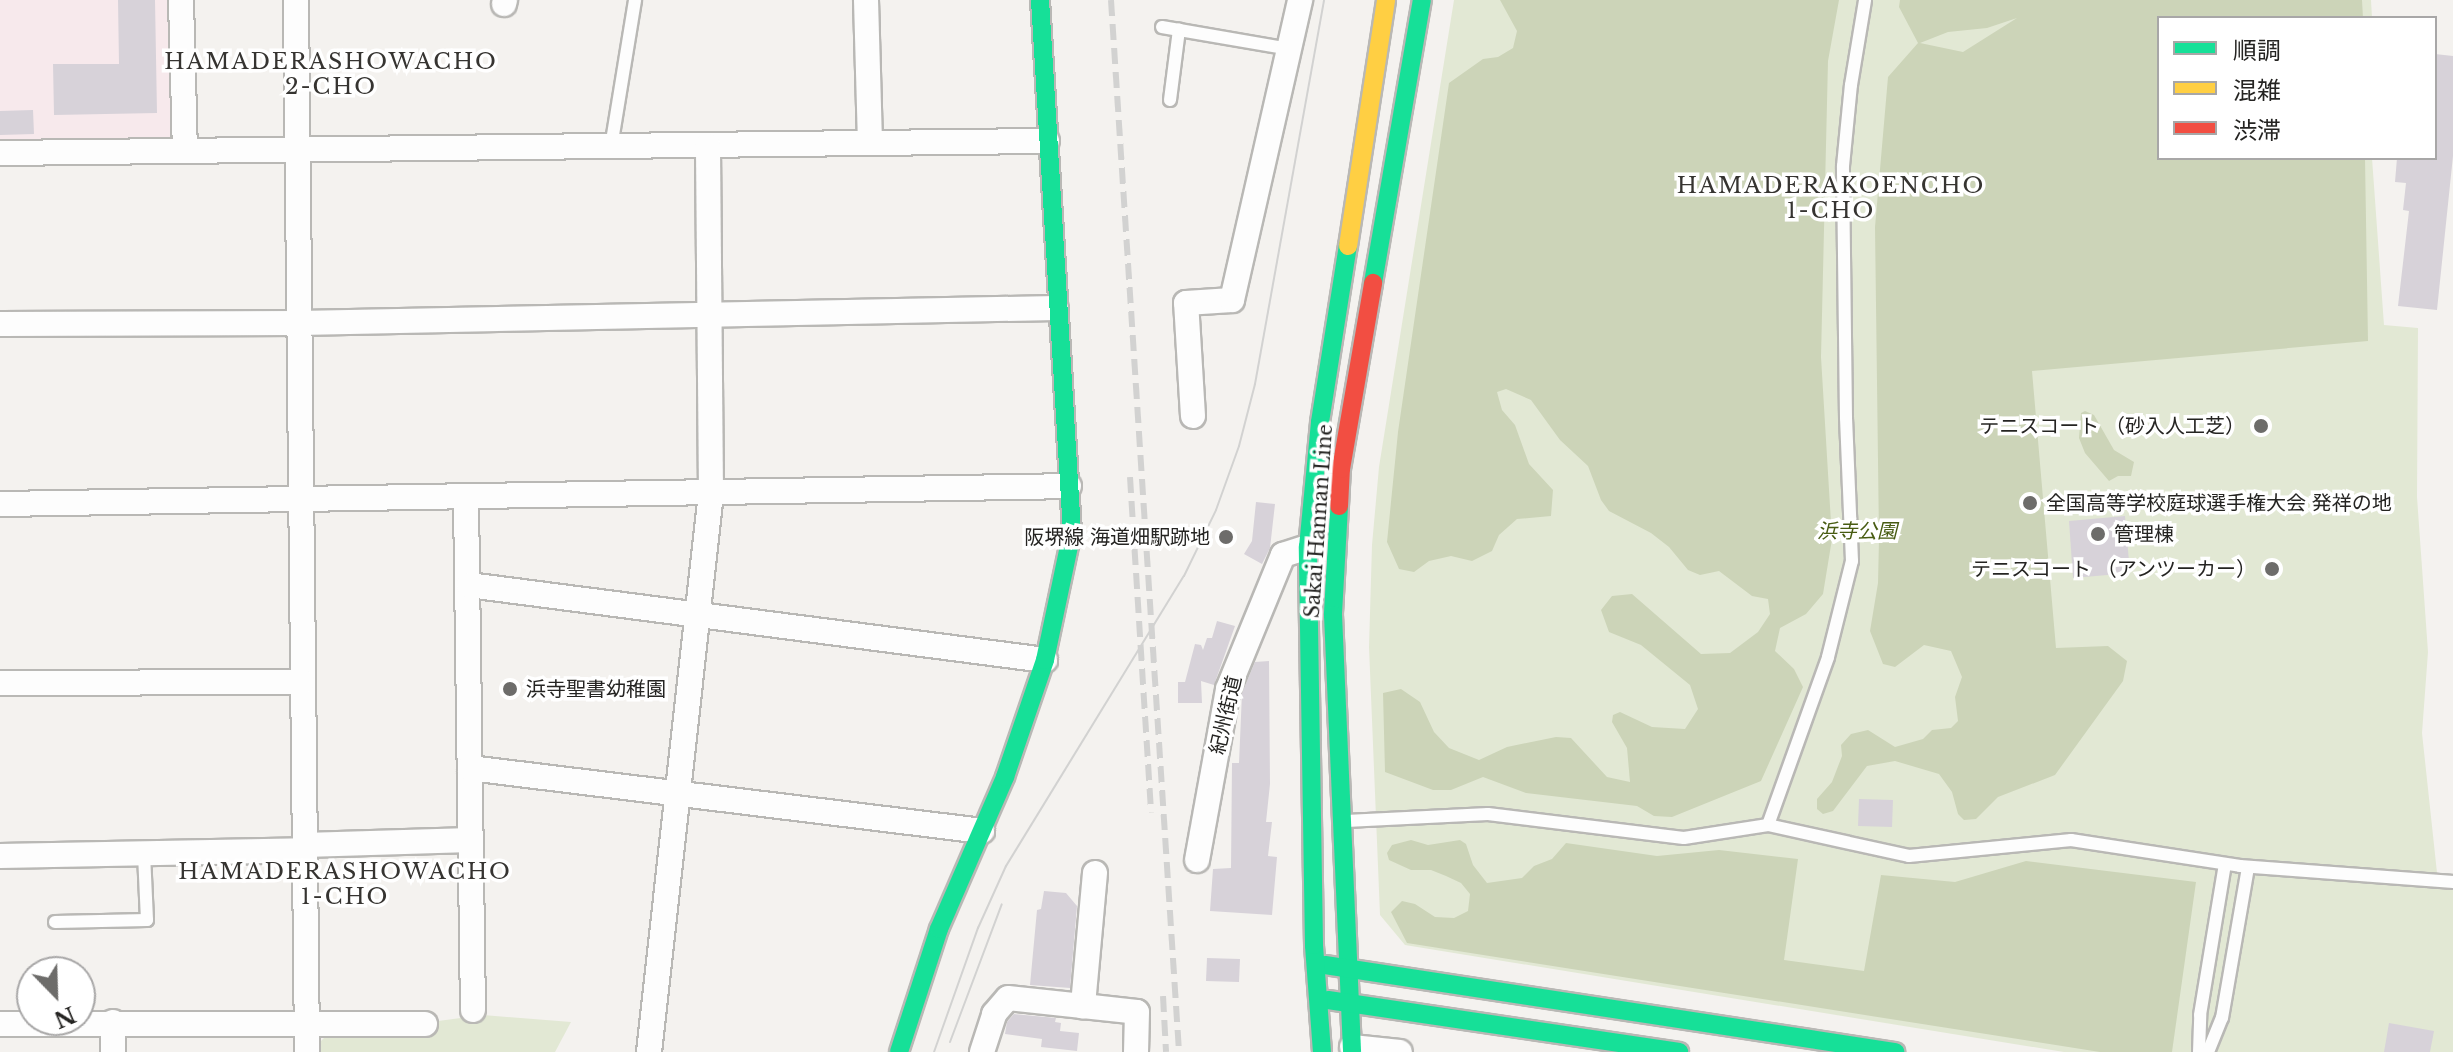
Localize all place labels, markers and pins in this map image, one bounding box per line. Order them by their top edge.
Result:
place label: テニスコート （砂入人工芝） [1979,414,2245,438]
marker: テニスコート （砂入人工芝） [2252,417,2270,435]
place label: 全国高等学校庭球選手権大会 発祥の地 [2046,491,2392,515]
marker: 全国高等学校庭球選手権大会 発祥の地 [2021,494,2039,512]
place label: 管理棟 [2114,522,2174,546]
place label: 阪堺線 海道畑駅跡地 [1024,525,1210,549]
marker: 管理棟 [2089,525,2107,543]
marker: 阪堺線 海道畑駅跡地 [1217,528,1235,546]
place label: テニスコート （アンツーカー） [1970,557,2256,581]
marker: テニスコート （アンツーカー） [2263,560,2281,578]
place label: 浜寺聖書幼稚園 [526,677,666,701]
marker: 浜寺聖書幼稚園 [501,680,519,698]

